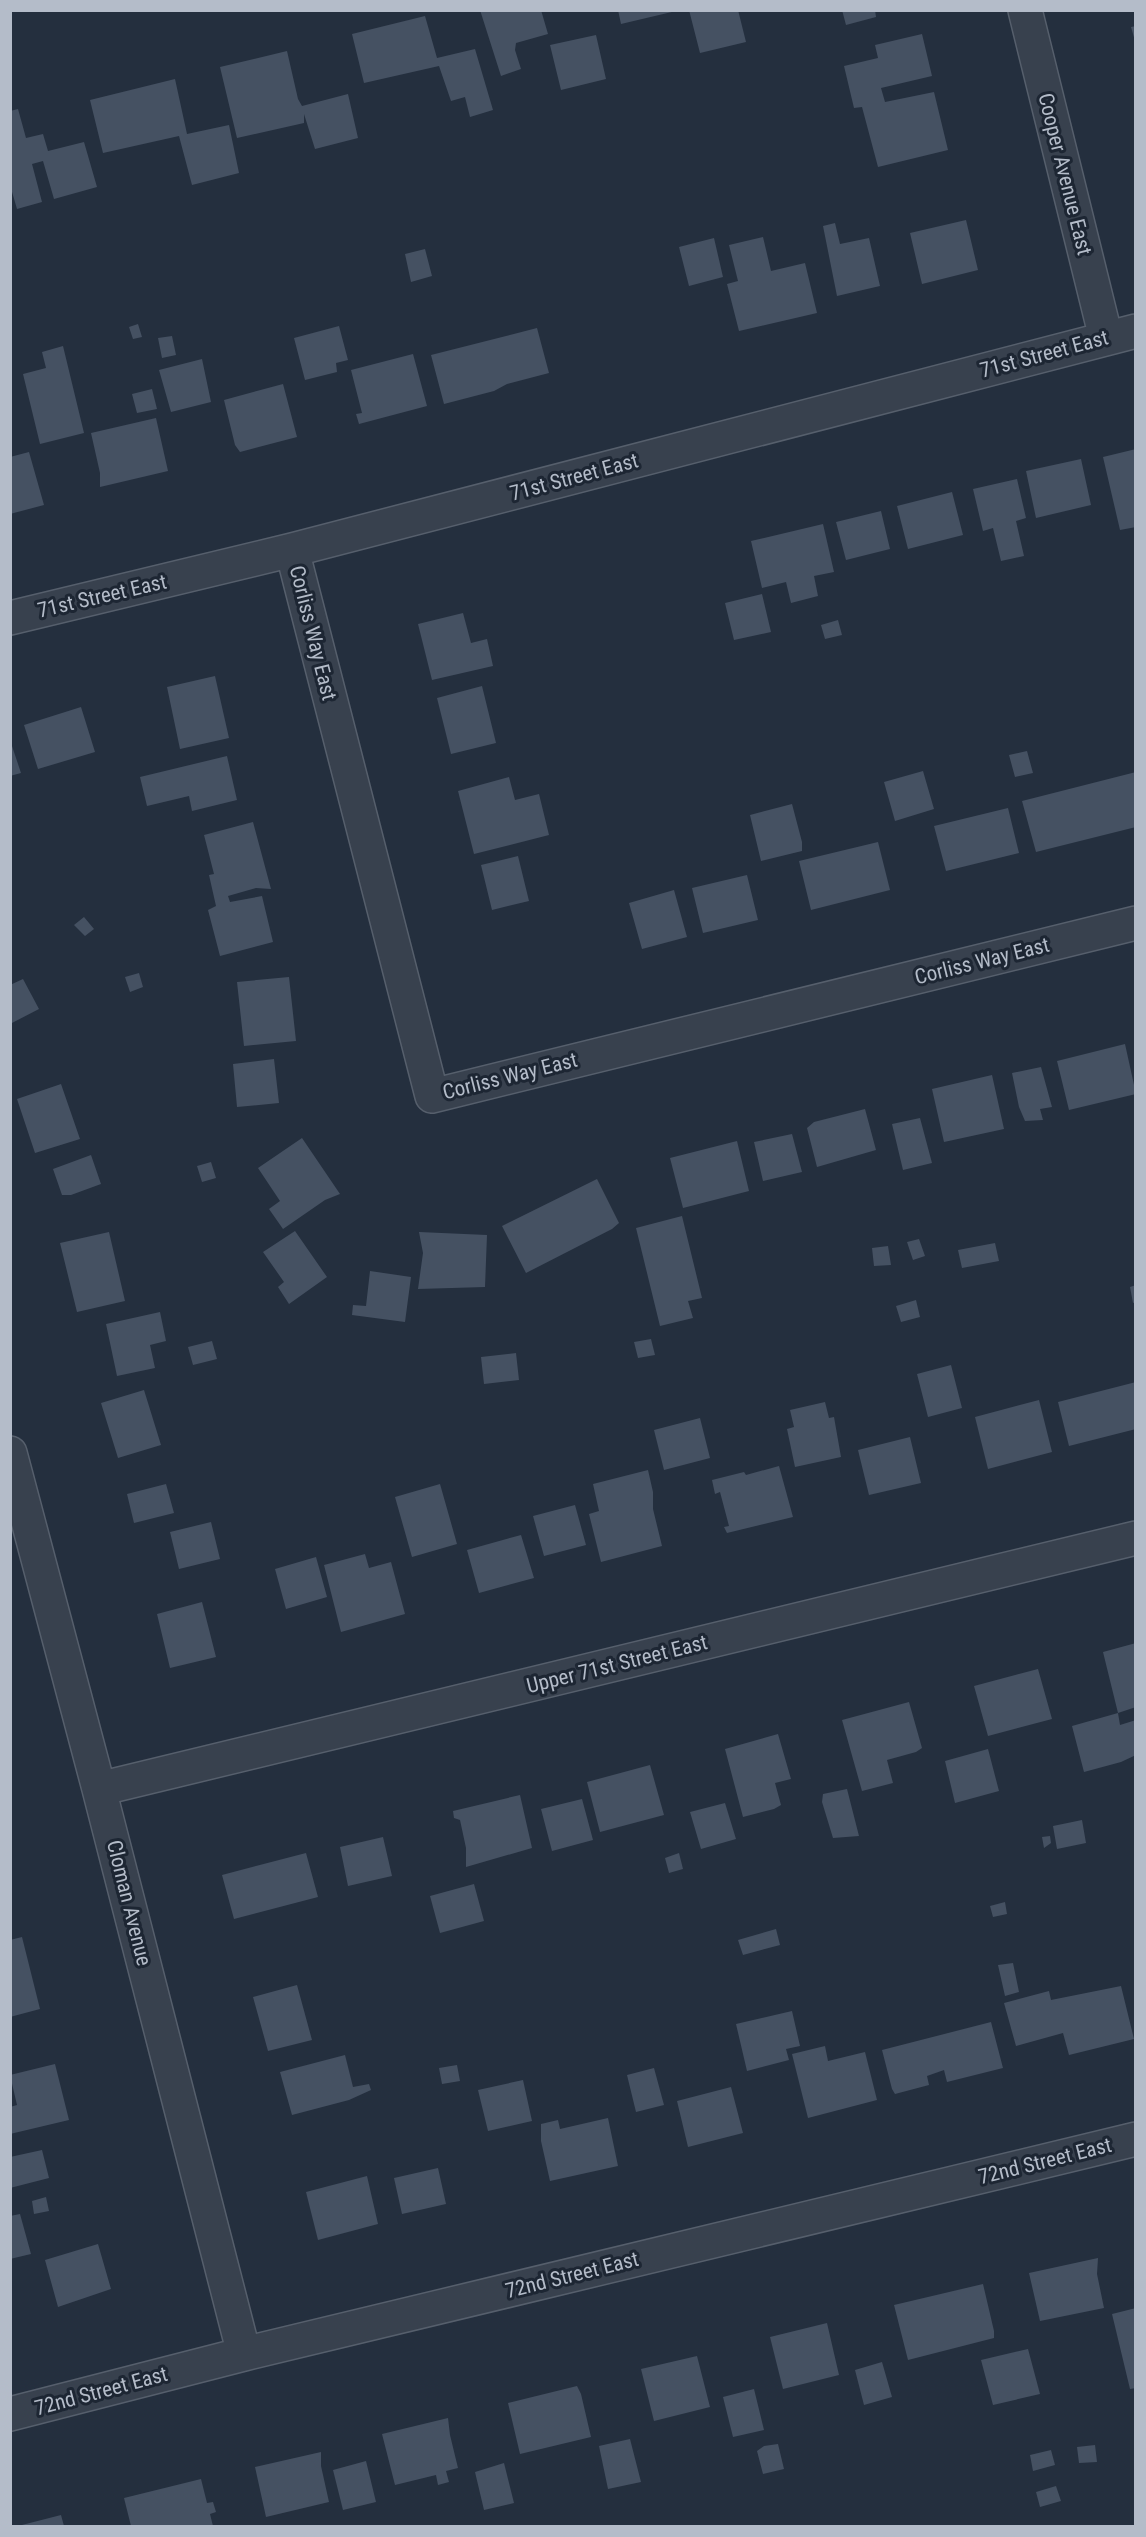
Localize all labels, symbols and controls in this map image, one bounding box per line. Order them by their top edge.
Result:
street label: Cooper Avenue East [1033,91,1097,257]
street label: 71st Street East [977,325,1111,383]
street label: 71st Street East [507,448,641,506]
street label: Corliss Way East [285,563,341,703]
street label: 71st Street East [35,569,169,623]
street label: Corliss Way East [912,933,1052,989]
street label: Corliss Way East [440,1048,580,1104]
street label: Upper 71st Street East [524,1630,710,1698]
street label: Cloman Avenue [102,1838,156,1968]
street label: 72nd Street East [976,2133,1114,2189]
street label: 72nd Street East [503,2247,641,2303]
street label: 72nd Street East [32,2362,170,2420]

